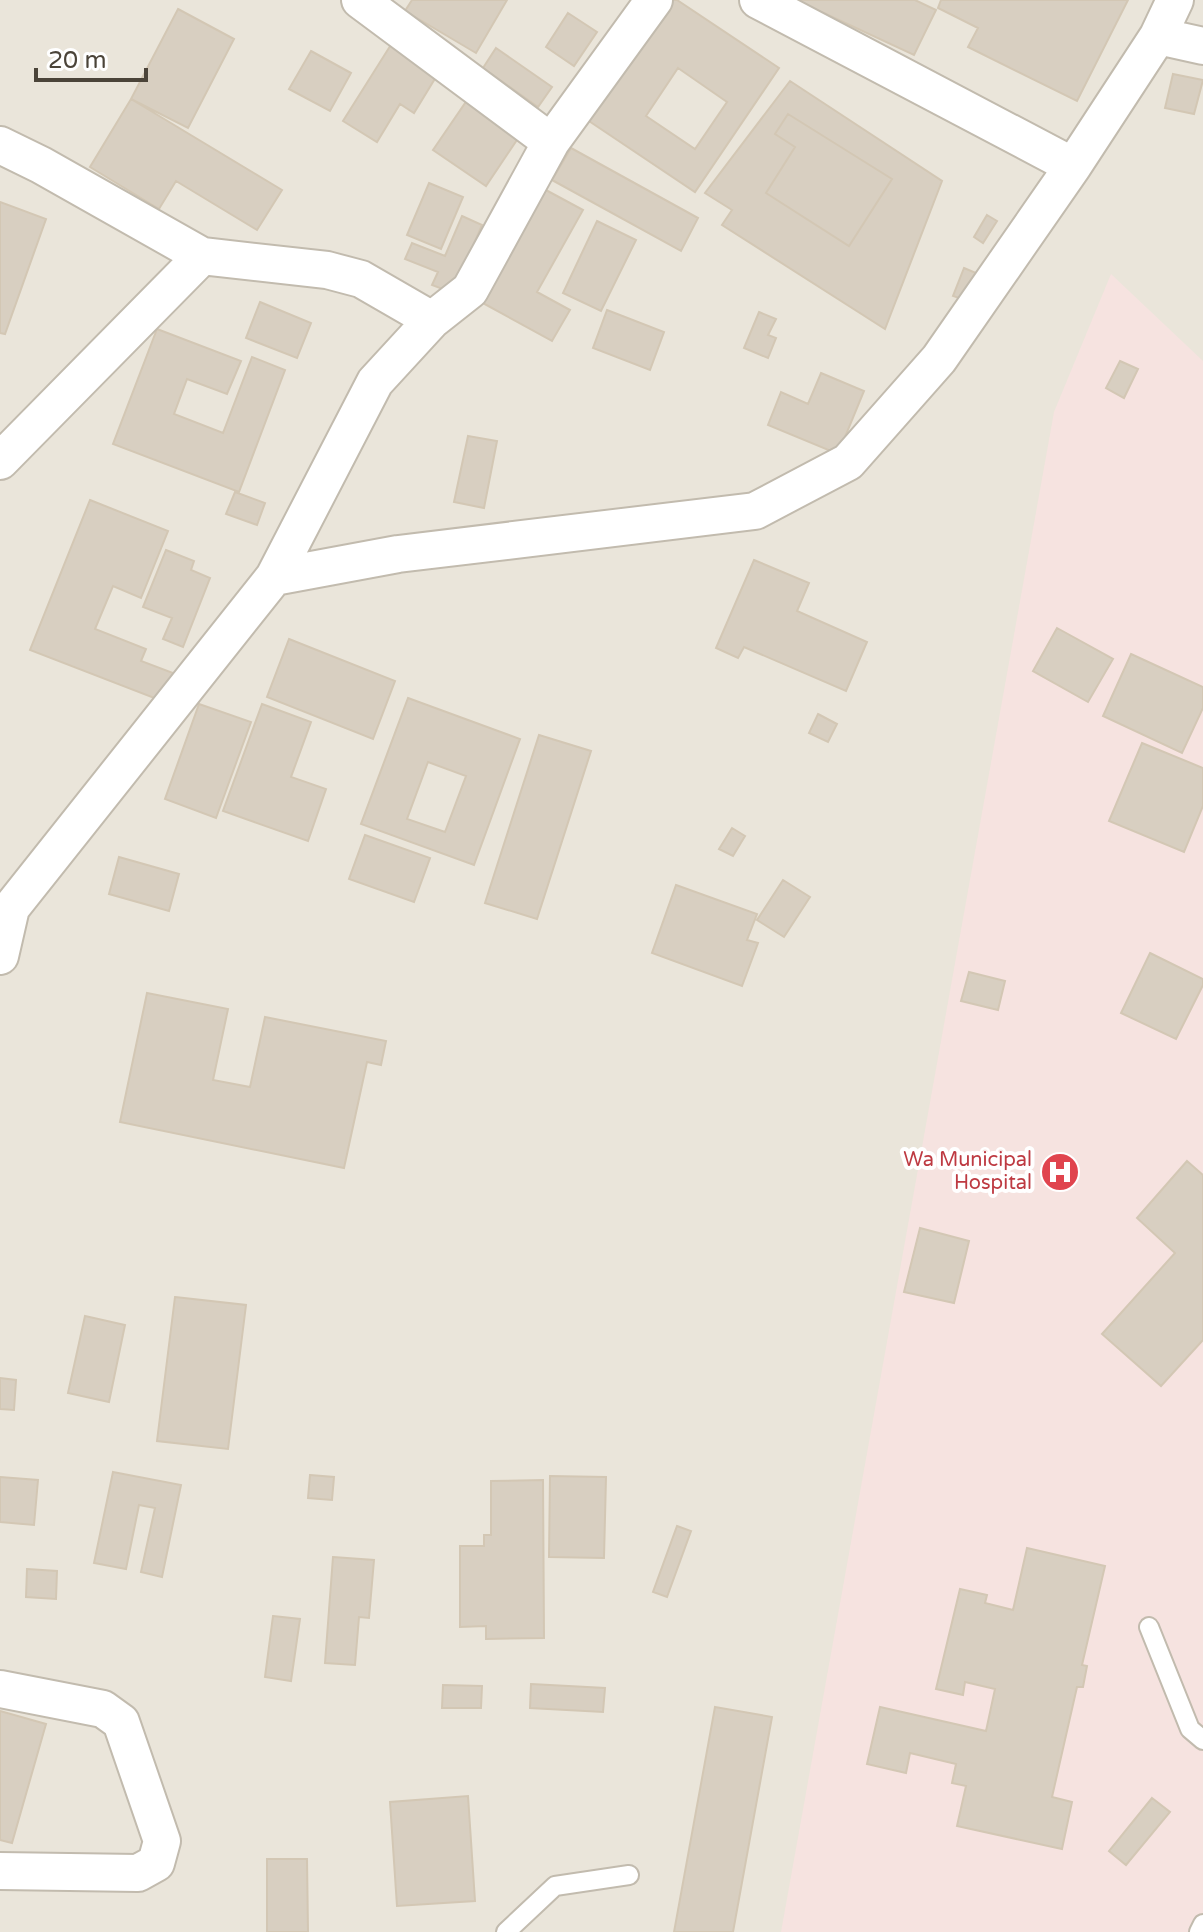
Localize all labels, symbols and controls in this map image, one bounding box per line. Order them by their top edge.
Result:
scale bar [36,32,146,82]
text: 20 m [48,46,106,75]
place label: Wa Municipal Hospital [903,1148,1032,1195]
hospital icon: Wa Municipal Hospital [1039,1151,1081,1193]

